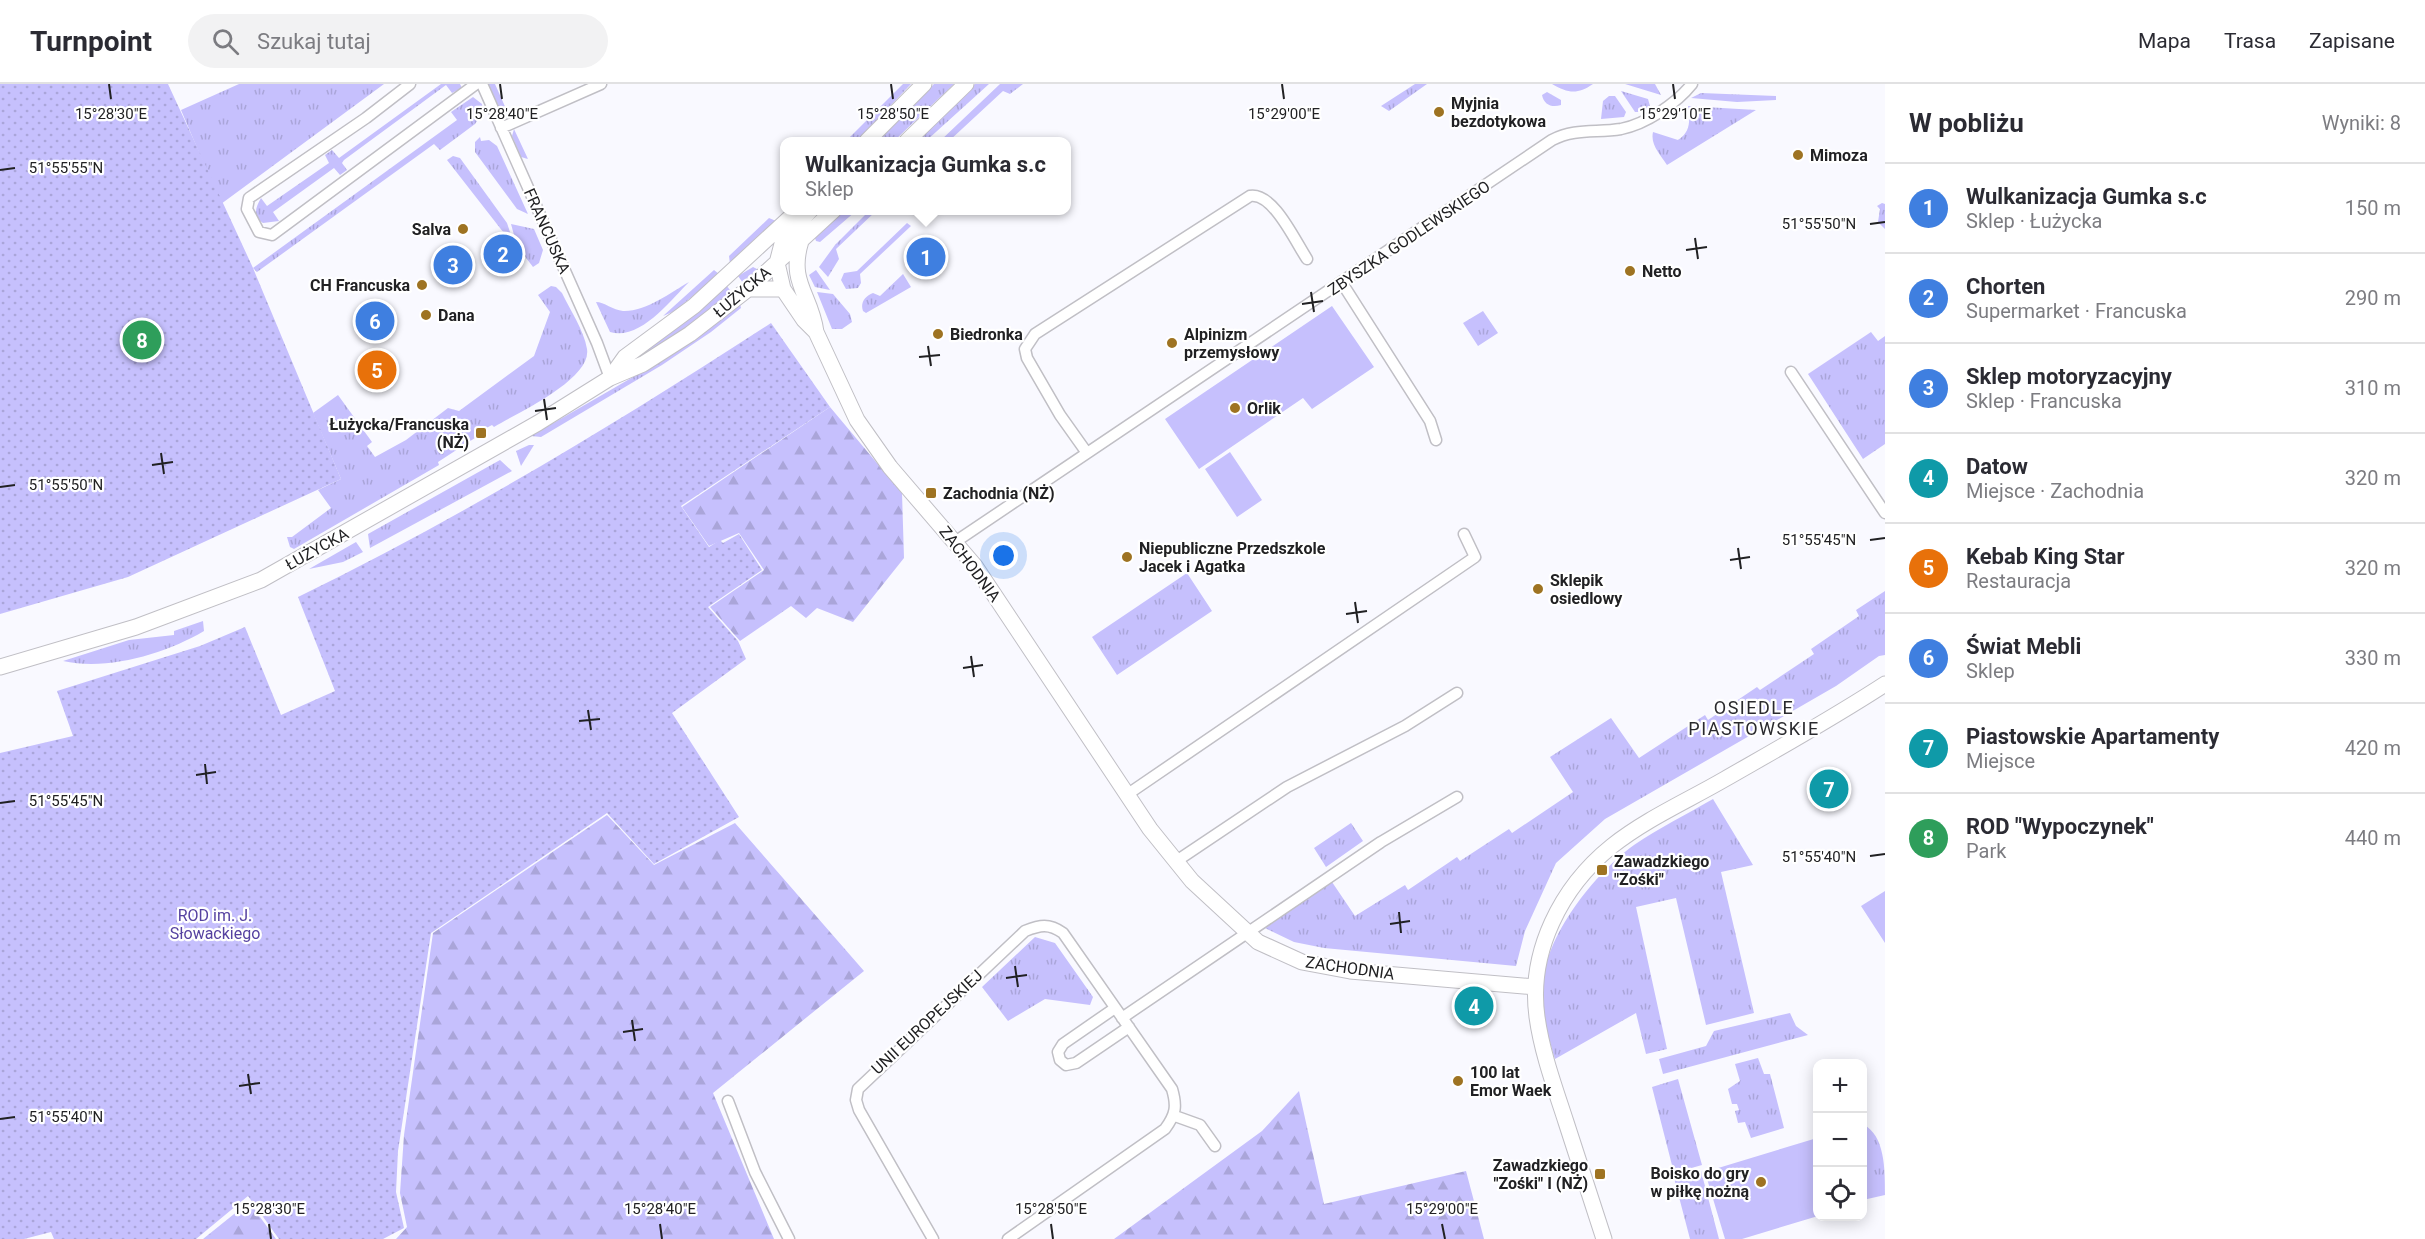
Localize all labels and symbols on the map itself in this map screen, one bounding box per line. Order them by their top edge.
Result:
place label: Myjnia bezdotykowa [1451,94,1546,131]
text: 15°28'30"E [75,105,148,123]
text: 15°28'40"E [466,105,539,123]
text: 15°28'50"E [857,105,930,123]
text: 15°29'00"E [1248,105,1321,123]
marker: Myjnia bezdotykowa [1432,105,1446,119]
text: 15°29'10"E [1639,105,1712,123]
place label: Mimoza [1810,146,1868,165]
marker: Mimoza [1791,148,1805,162]
text: 51°55'55"N [29,159,103,177]
street label: ZBYSZKA GODLEWSKIEGO [1324,177,1494,299]
street label: FRANCUSKA [520,185,574,277]
text: 51°55'50"N [1782,215,1856,233]
place label: Salva [412,220,451,239]
marker: Salva [456,222,470,236]
pin: 2 [484,232,522,276]
pin: 1 [906,234,946,279]
pin: 3 [434,242,472,288]
street label: ŁUŻYCKA [710,262,775,321]
place label: Netto [1642,262,1682,281]
marker: Netto [1623,264,1637,278]
place label: CH Francuska [310,276,410,295]
marker: CH Francuska [415,278,429,292]
pin: 6 [356,298,394,344]
place label: Dana [438,306,475,325]
marker: Dana [419,308,433,322]
pin: 8 [122,318,162,362]
place label: Biedronka [950,325,1023,344]
place label: Alpinizm przemysłowy [1184,325,1280,362]
marker: Biedronka [931,327,945,341]
marker: Alpinizm przemysłowy [1165,336,1179,350]
pin: 5 [358,348,397,392]
place label: Orlik [1247,399,1281,418]
marker: Orlik [1228,401,1242,415]
place label: Łużycka/Francuska (NŻ) [329,415,469,452]
marker: Łużycka/Francuska (NŻ) [474,426,488,440]
text: 51°55'50"N [29,476,103,494]
place label: Zachodnia (NŻ) [943,484,1055,503]
marker: Zachodnia (NŻ) [924,486,938,500]
street label: ZACHODNIA [935,522,1005,606]
street label: ŁUŻYCKA [282,524,352,574]
text: 51°55'45"N [1782,531,1856,549]
place label: Niepubliczne Przedszkole Jacek i Agatka [1139,539,1326,576]
your location [989,541,1018,570]
marker: Niepubliczne Przedszkole Jacek i Agatka [1120,550,1134,564]
place label: Sklepik osiedlowy [1550,571,1623,608]
marker: Sklepik osiedlowy [1531,582,1545,596]
district label: OSIEDLE PIASTOWSKIE [1688,697,1820,739]
pin: 7 [1810,766,1848,812]
text: 51°55'45"N [29,792,103,810]
text: 51°55'40"N [1782,848,1856,866]
place label: Zawadzkiego "Zośki" [1614,852,1709,889]
marker: Zawadzkiego "Zośki" [1595,863,1609,877]
park label: ROD im. J. Słowackiego [170,906,260,943]
street label: ZACHODNIA [1304,952,1396,984]
street label: UNII EUROPEJSKIEJ [868,966,986,1078]
pin: 4 [1454,984,1494,1028]
place label: 100 lat Emor Waek [1470,1063,1552,1100]
marker: 100 lat Emor Waek [1451,1074,1465,1088]
text: 51°55'40"N [29,1108,103,1126]
place label: Zawadzkiego "Zośki" I (NŻ) [1493,1156,1588,1193]
place label: Boisko do gry w piłkę nożną [1651,1164,1750,1201]
marker: Zawadzkiego "Zośki" I (NŻ) [1593,1167,1607,1181]
marker: Boisko do gry w piłkę nożną [1754,1175,1768,1189]
text: 15°28'30"E [233,1200,306,1218]
text: 15°28'40"E [624,1200,697,1218]
text: 15°28'50"E [1015,1200,1088,1218]
text: 15°29'00"E [1406,1200,1479,1218]

